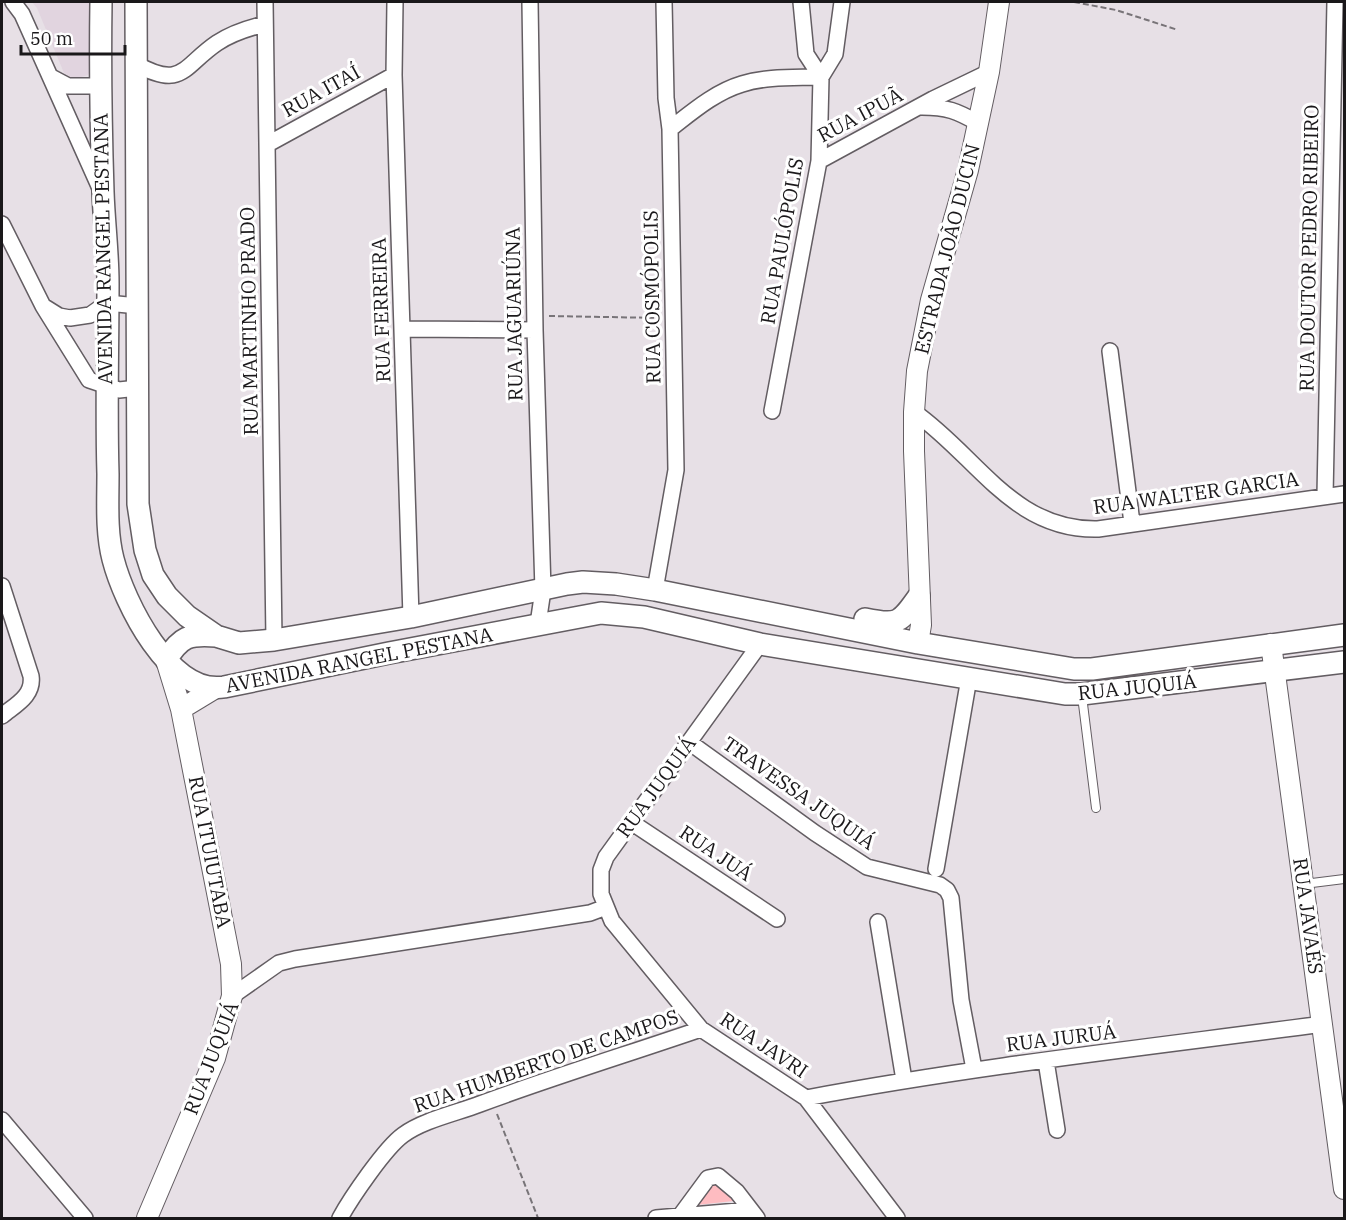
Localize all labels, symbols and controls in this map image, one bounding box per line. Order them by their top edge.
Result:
scale bar [21,18,124,56]
text: 50 m [30,27,73,50]
street label: RUA ITAÍ [277,58,365,123]
street label: RUA IPUÃ [812,81,907,148]
street label: RUA DOUTOR PEDRO RIBEIRO [1292,104,1325,392]
street label: AVENIDA RANGEL PESTANA [87,113,118,385]
street label: ESTRADA JOÃO DUCIN [907,141,986,357]
street label: RUA PAULÓPOLIS [754,156,809,326]
street label: RUA MARTINHO PRADO [233,206,264,436]
street label: RUA COSMÓPOLIS [636,210,667,384]
street label: RUA JAGUARIÚNA [498,226,529,401]
street label: RUA FERREIRA [364,237,397,383]
street label: RUA WALTER GARCIA [1091,465,1301,520]
street label: AVENIDA RANGEL PESTANA [223,620,495,699]
street label: RUA JUQUIÁ [1076,667,1198,706]
street label: RUA JUQUIÁ [610,730,702,843]
street label: TRAVESSA JUQUIÁ [718,730,881,856]
street label: RUA ITUIUTABA [183,774,239,931]
street label: RUA JUÁ [674,818,758,887]
street label: RUA JAVAÉS [1287,856,1330,976]
street label: RUA JUQUIÁ [177,997,245,1118]
street label: RUA HUMBERTO DE CAMPOS [410,1002,682,1119]
street label: RUA JAVRI [715,1005,814,1084]
street label: RUA JURUÁ [1004,1017,1118,1058]

